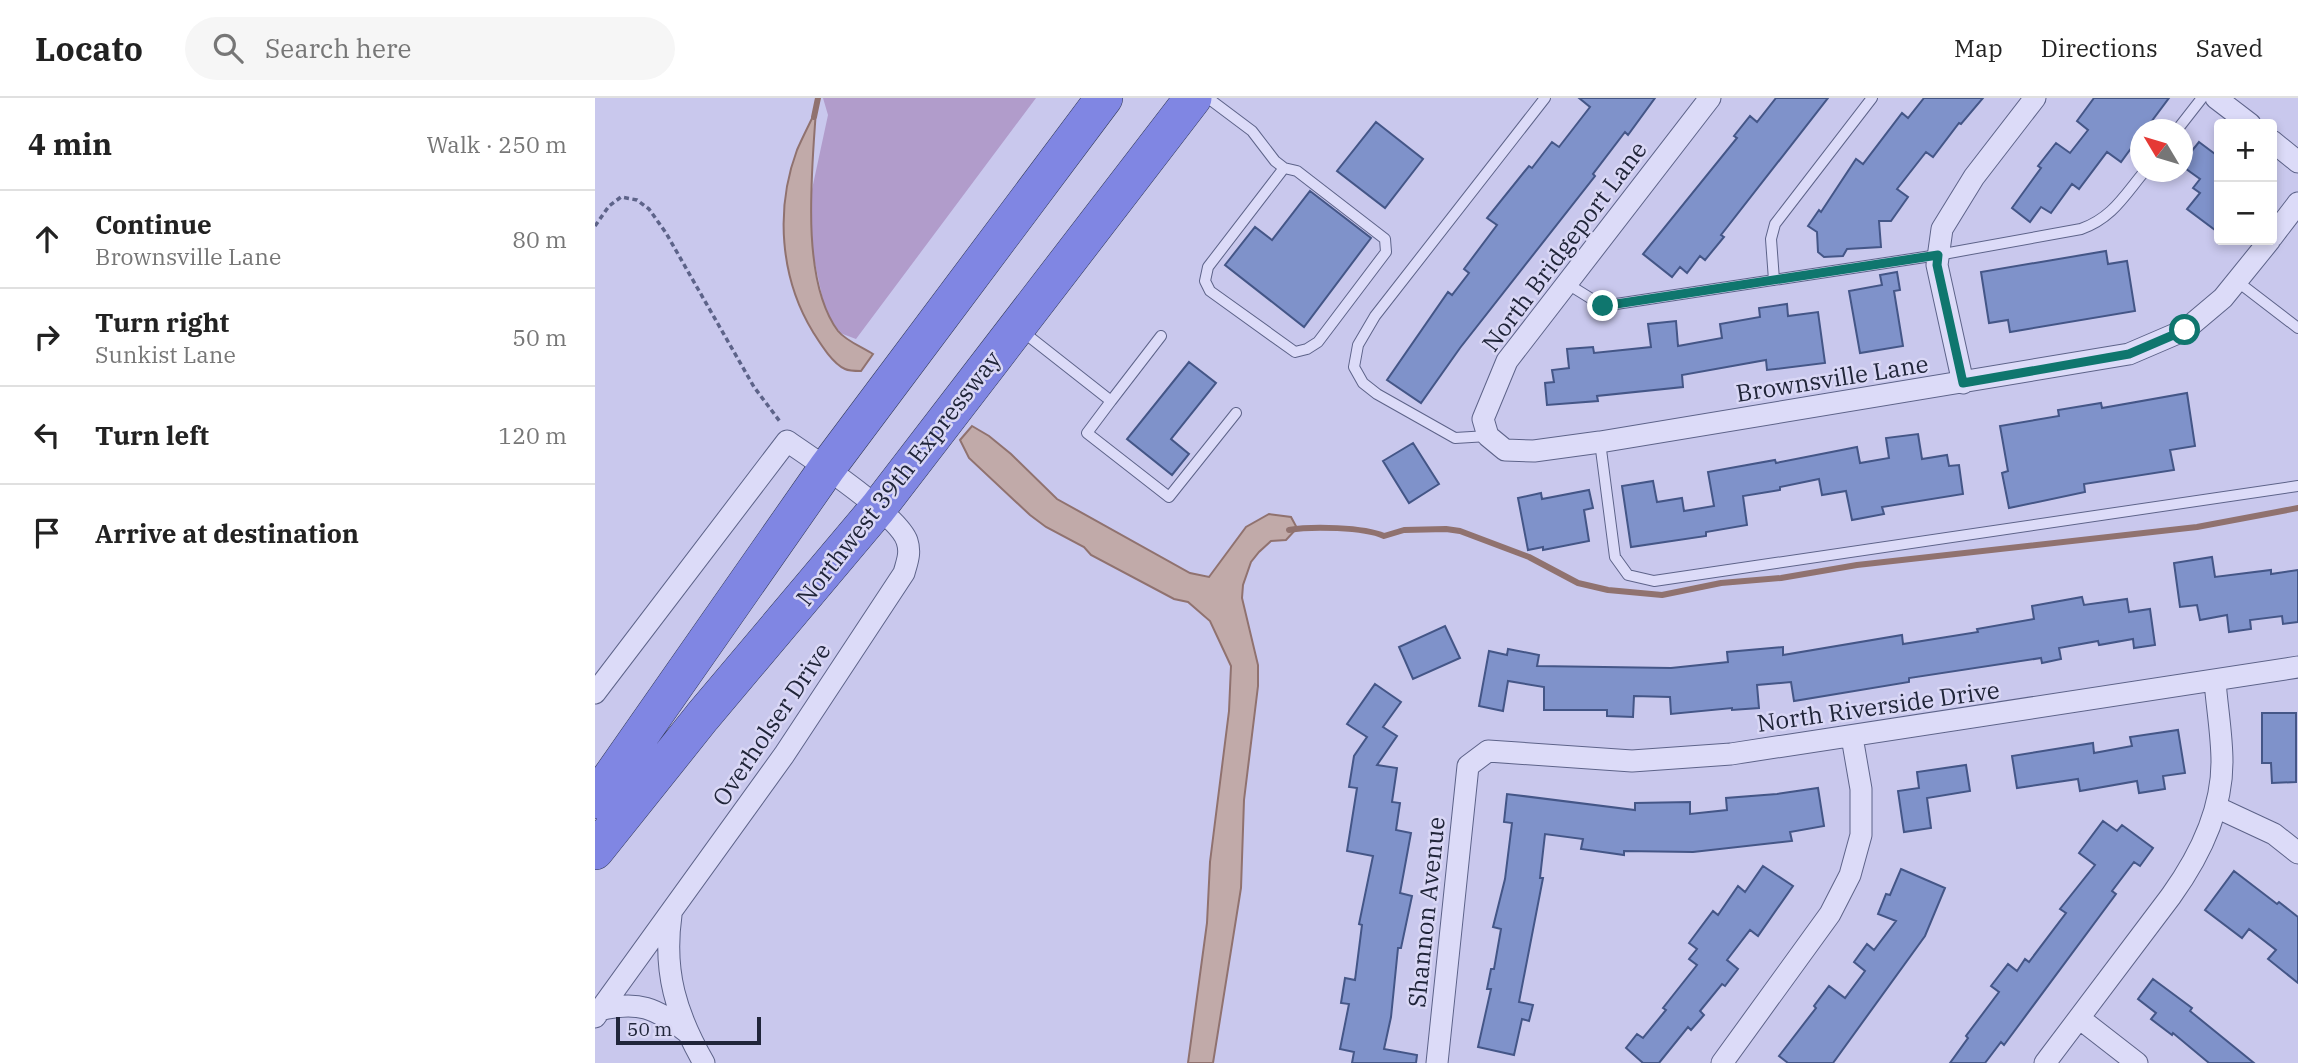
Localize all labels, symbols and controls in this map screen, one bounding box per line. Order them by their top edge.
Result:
search box [185,17,675,80]
text: Locato [35,27,143,70]
icon: search [209,29,247,67]
text: Search here [265,31,411,65]
text: Map [1954,32,2003,64]
text: Directions [2041,32,2158,64]
text: Saved [2196,32,2263,64]
north arrow [2130,119,2193,182]
map controls [2214,119,2277,245]
button: + [2214,119,2277,182]
text: 4 min [28,124,112,163]
text: Walk · 250 m [426,129,567,159]
street label: North Bridgeport Lane [1474,134,1654,358]
button: − [2214,182,2277,245]
text: Continue [95,207,212,241]
icon: ahead [28,220,66,258]
text: 80 m [512,224,567,254]
text: Brownsville Lane [95,241,281,271]
route end [1587,290,1618,321]
text: Turn right [95,305,229,339]
route start [2169,314,2200,345]
icon: right [28,318,66,356]
text: 50 m [512,322,567,352]
text: Sunkist Lane [95,339,236,369]
street label: Northwest 39th Expressway [788,344,1008,612]
street label: Brownsville Lane [1734,347,1930,409]
icon: left [28,416,66,454]
text: Turn left [95,418,209,452]
text: 120 m [498,420,567,450]
icon: arrive [28,514,66,552]
text: Arrive at destination [95,516,359,550]
street label: Overholser Drive [704,636,838,812]
street label: North Riverside Drive [1755,673,2001,739]
street label: Shannon Avenue [1400,815,1452,1009]
scale bar [616,1014,761,1046]
text: 50 m [627,1017,672,1041]

